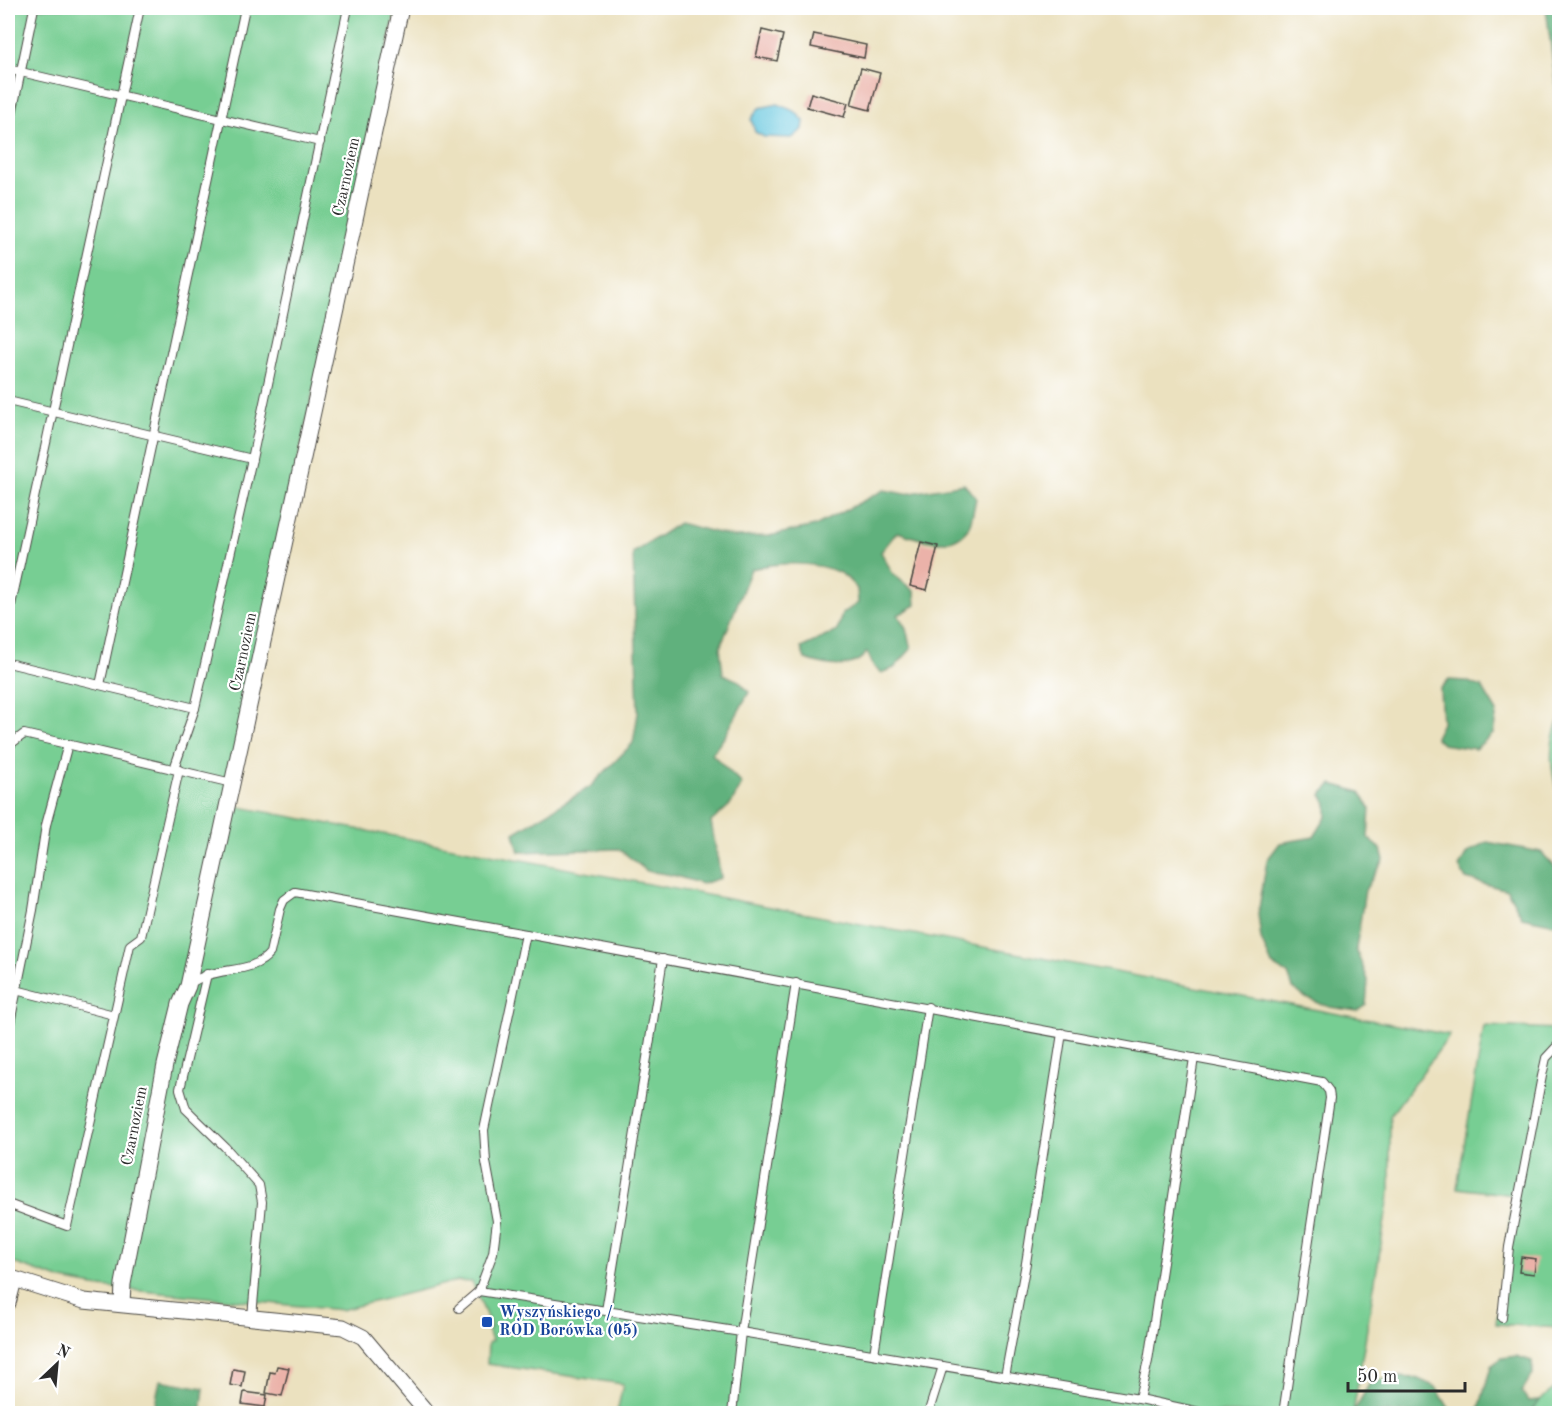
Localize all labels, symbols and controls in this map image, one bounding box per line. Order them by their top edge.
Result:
street label: Czarnoziem [331,136,363,218]
street label: Czarnoziem [228,611,260,693]
street label: Czarnoziem [119,1085,151,1167]
place label: Wyszyńskiego / ROD Borówka (05) [499,1305,638,1339]
marker: Wyszyńskiego / ROD Borówka (05) [480,1315,494,1329]
north arrow [27,1334,87,1394]
text: N [54,1342,72,1363]
scale bar [1348,1355,1465,1393]
text: 50 m [1357,1368,1397,1386]

